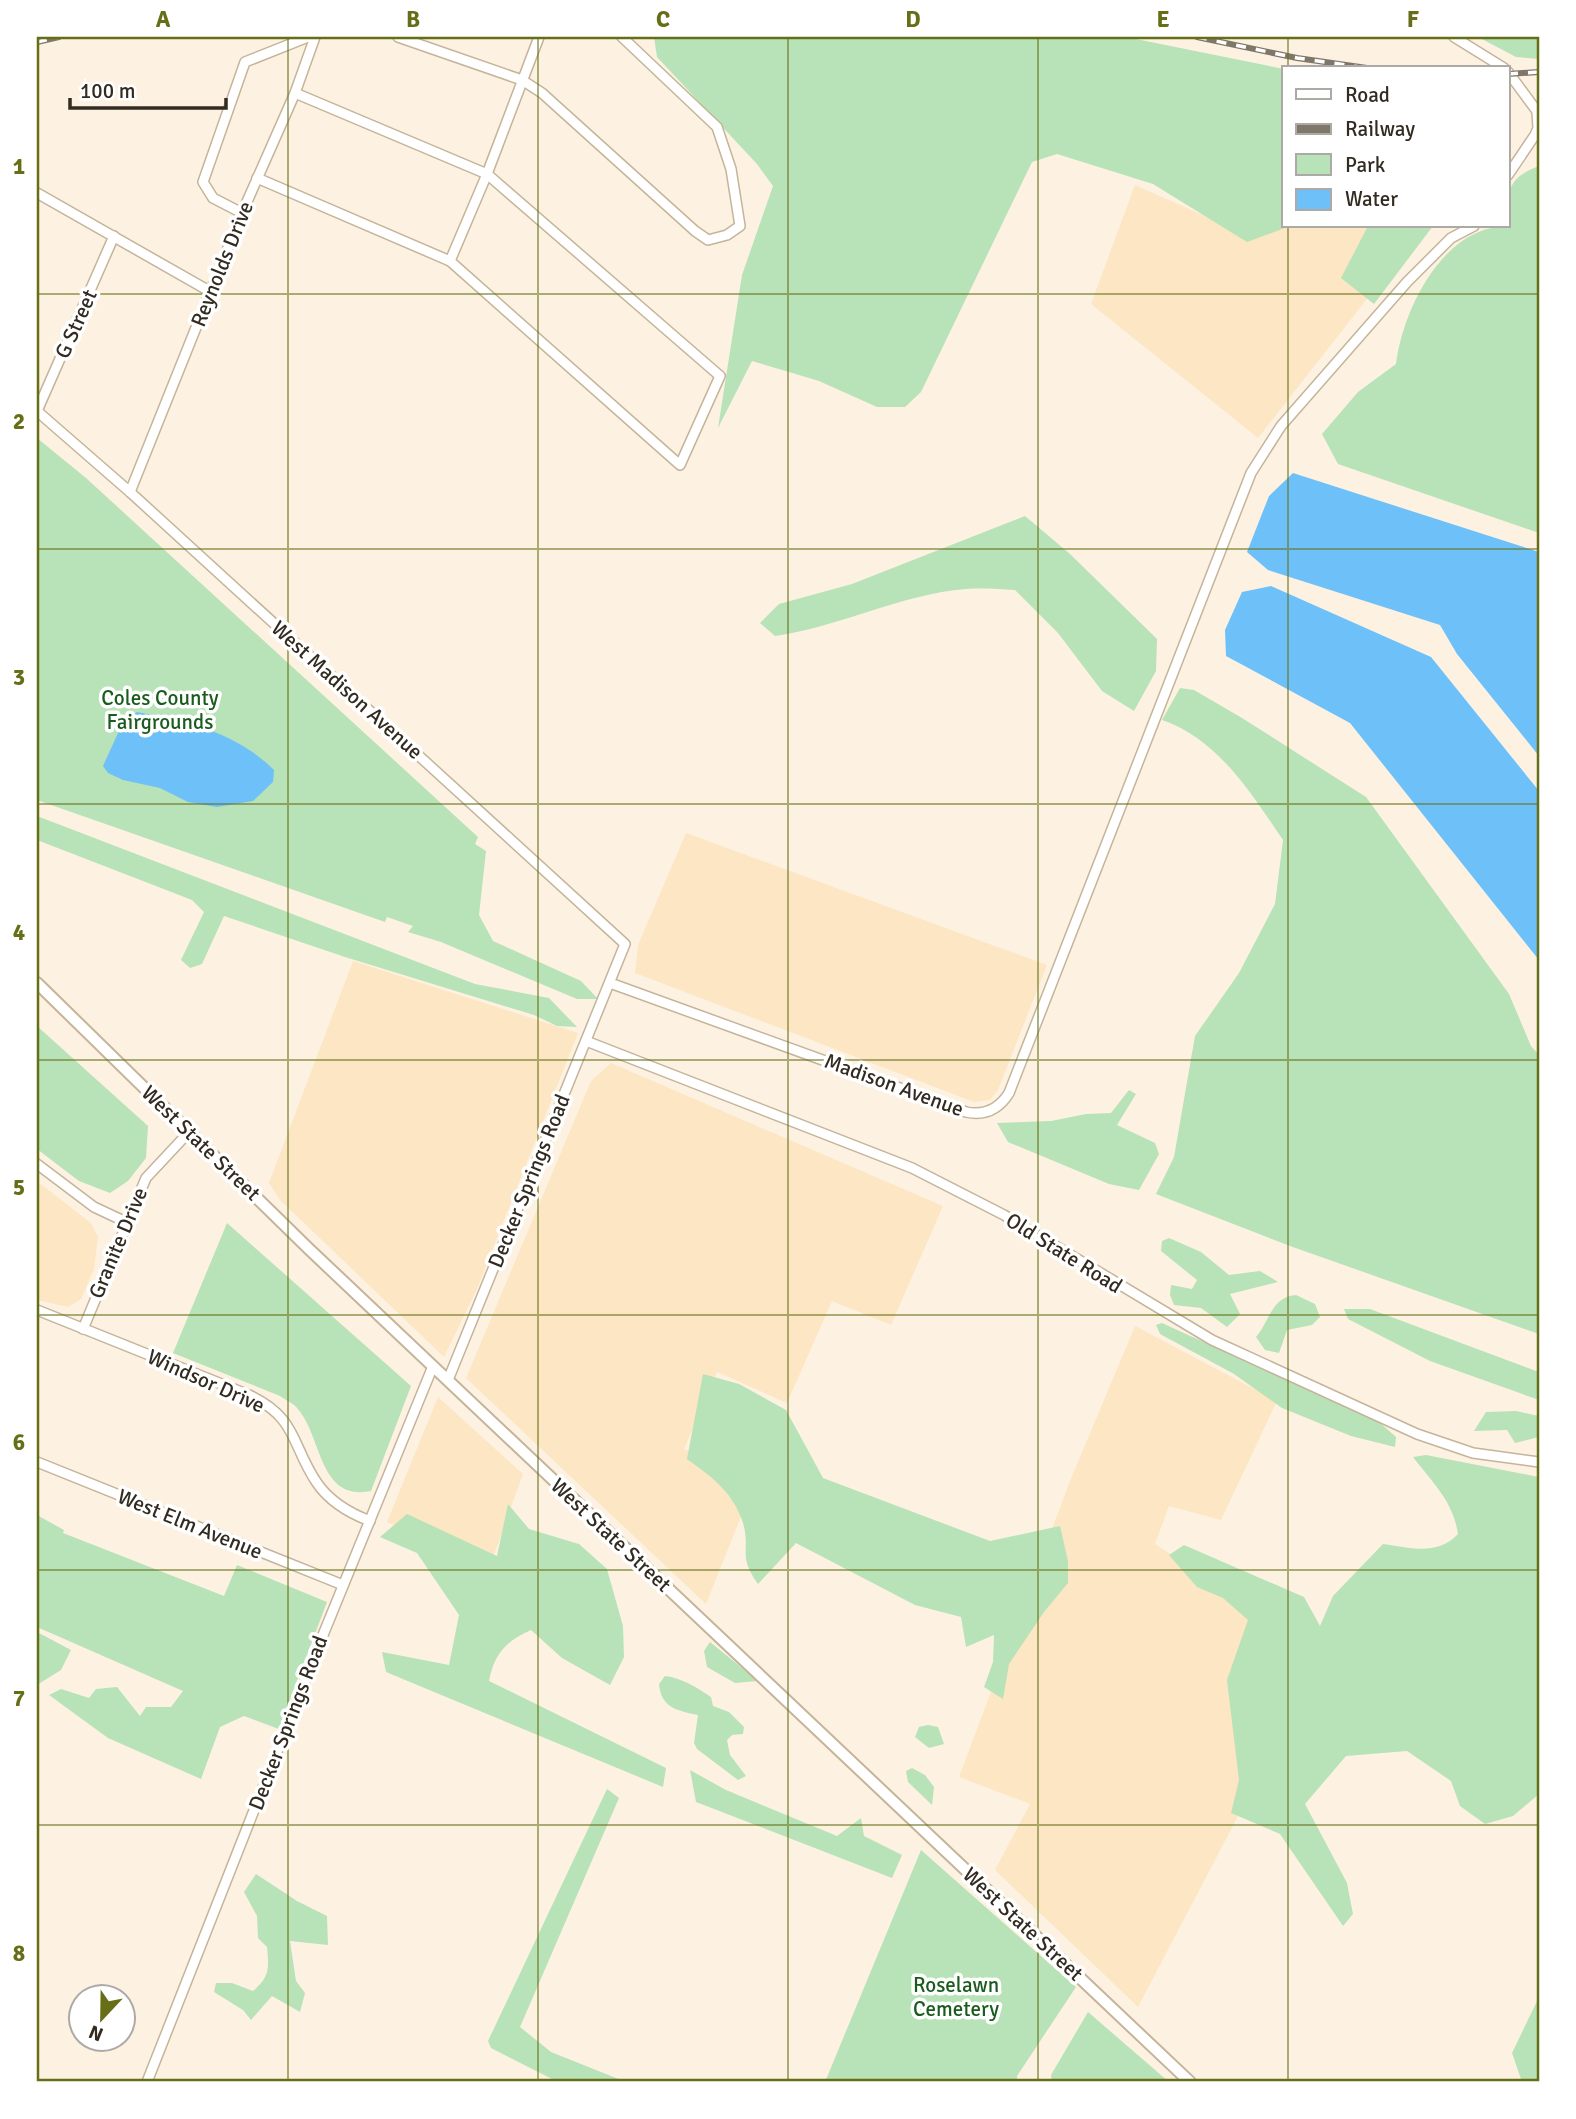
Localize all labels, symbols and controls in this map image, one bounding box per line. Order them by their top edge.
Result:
text: A [156,5,171,34]
text: B [406,5,420,34]
text: C [656,5,670,34]
text: D [905,5,921,34]
text: E [1156,5,1170,34]
text: F [1407,5,1419,34]
scale bar [70,66,226,110]
legend [1282,66,1510,228]
text: 100 m [80,78,135,104]
text: Road [1345,82,1390,108]
text: Railway [1345,116,1415,142]
text: 1 [13,152,25,181]
text: Park [1345,152,1386,178]
text: Water [1345,186,1398,212]
street label: Reynolds Drive [185,198,259,330]
street label: G Street [49,285,103,363]
text: 2 [13,407,25,436]
street label: West Madison Avenue [266,615,428,765]
text: 3 [13,663,25,692]
park label: Coles County Fairgrounds [101,685,219,735]
text: 4 [13,918,25,947]
street label: Madison Avenue [821,1048,967,1122]
street label: West State Street [136,1080,266,1206]
street label: Decker Springs Road [482,1090,576,1272]
text: 5 [13,1173,25,1202]
street label: Granite Drive [83,1184,153,1302]
street label: Old State Road [1001,1207,1127,1299]
street label: Windsor Drive [143,1344,269,1418]
text: 6 [13,1428,25,1457]
street label: West State Street [545,1473,677,1597]
street label: West Elm Avenue [114,1483,266,1565]
street label: Decker Springs Road [243,1632,333,1814]
text: 7 [13,1684,25,1713]
street label: West State Street [957,1862,1089,1986]
text: 8 [13,1939,25,1968]
park label: Roselawn Cemetery [913,1972,999,2022]
north arrow [66,1982,136,2052]
text: N [85,2019,107,2046]

